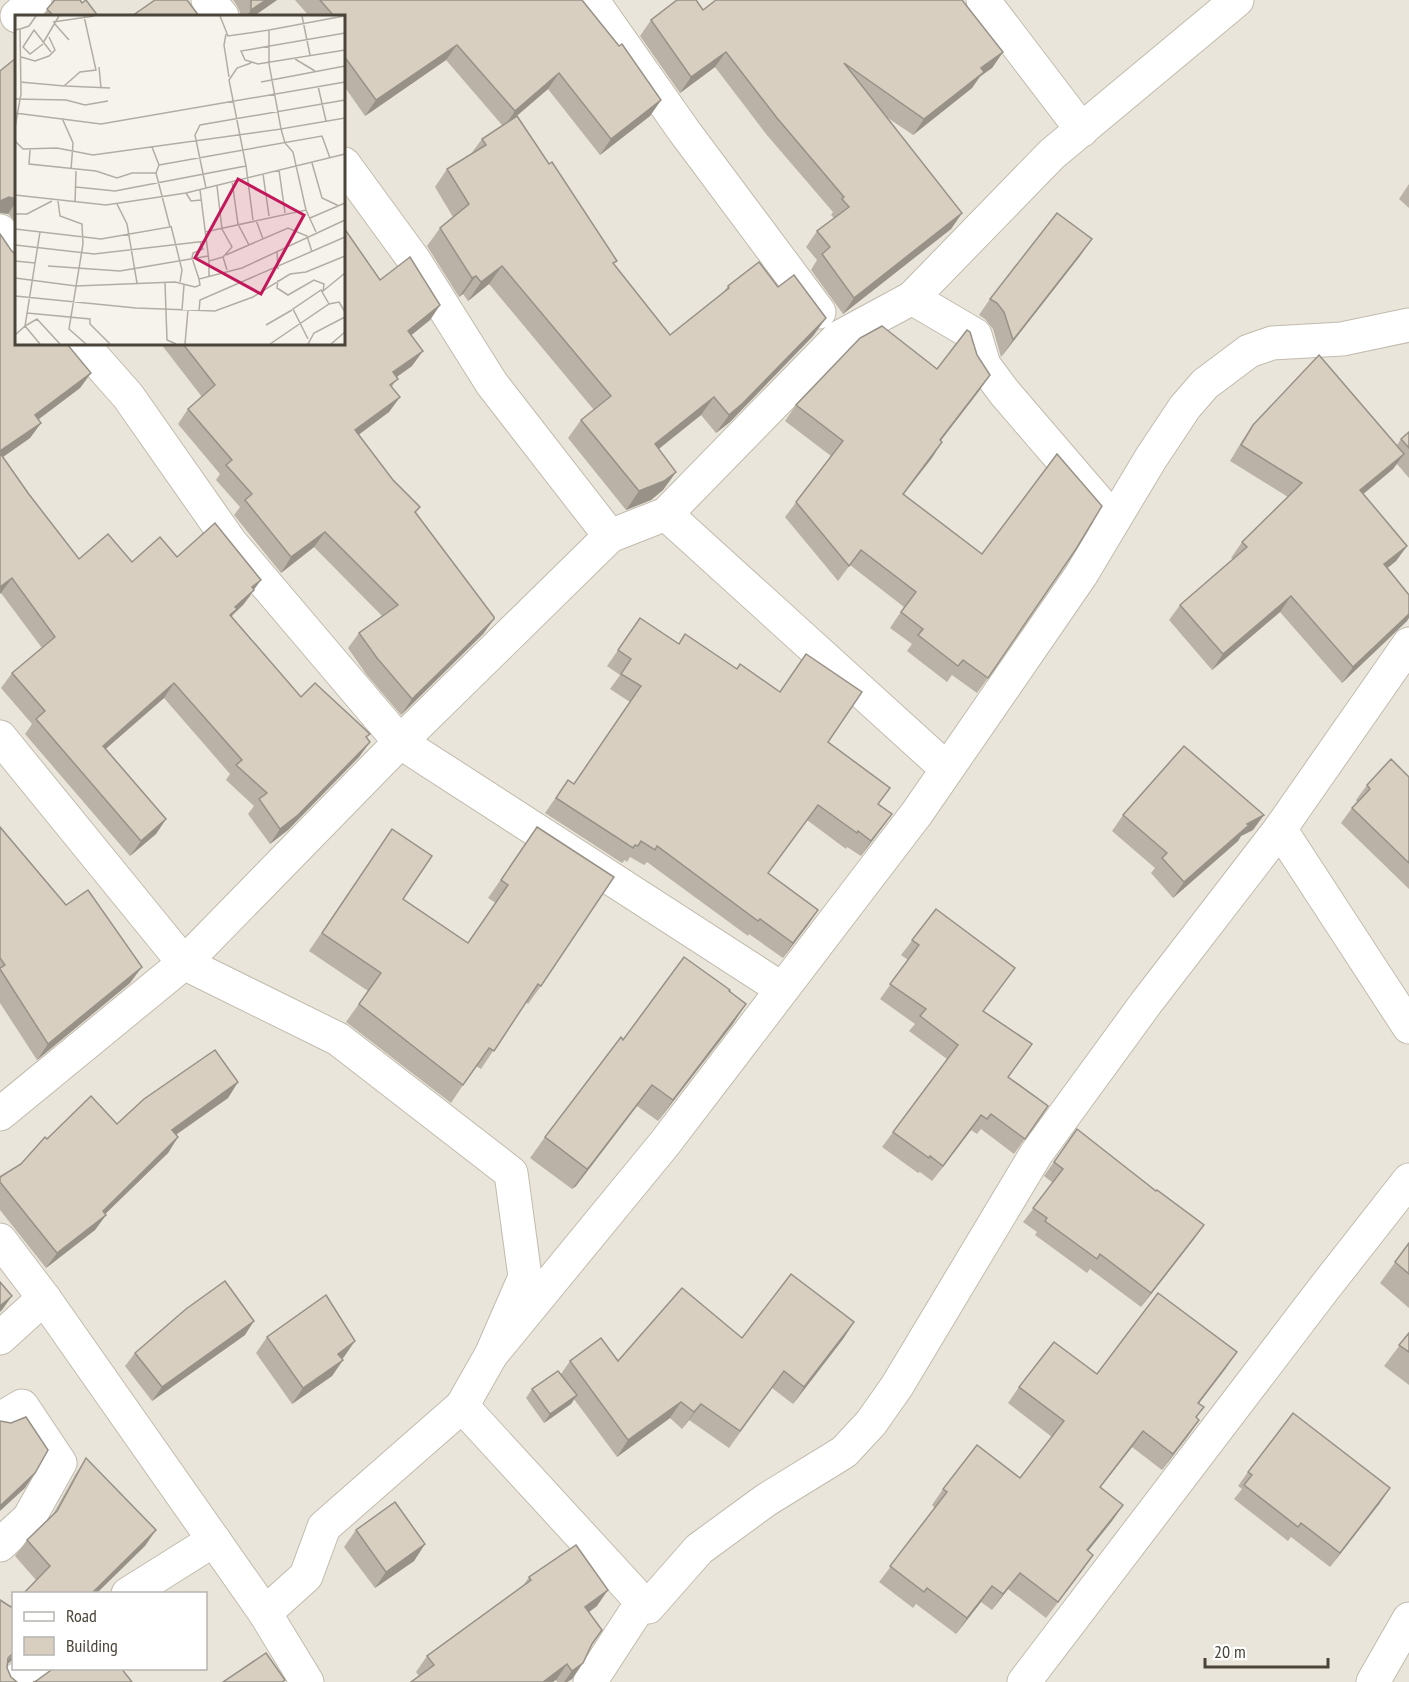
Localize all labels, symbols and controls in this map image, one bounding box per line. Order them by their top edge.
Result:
inset map [15,15,345,345]
legend [12,1592,207,1670]
text: Road [66,1604,97,1627]
scale bar [1205,1631,1328,1669]
text: Building [66,1634,118,1657]
text: 20 m [1214,1640,1246,1663]

